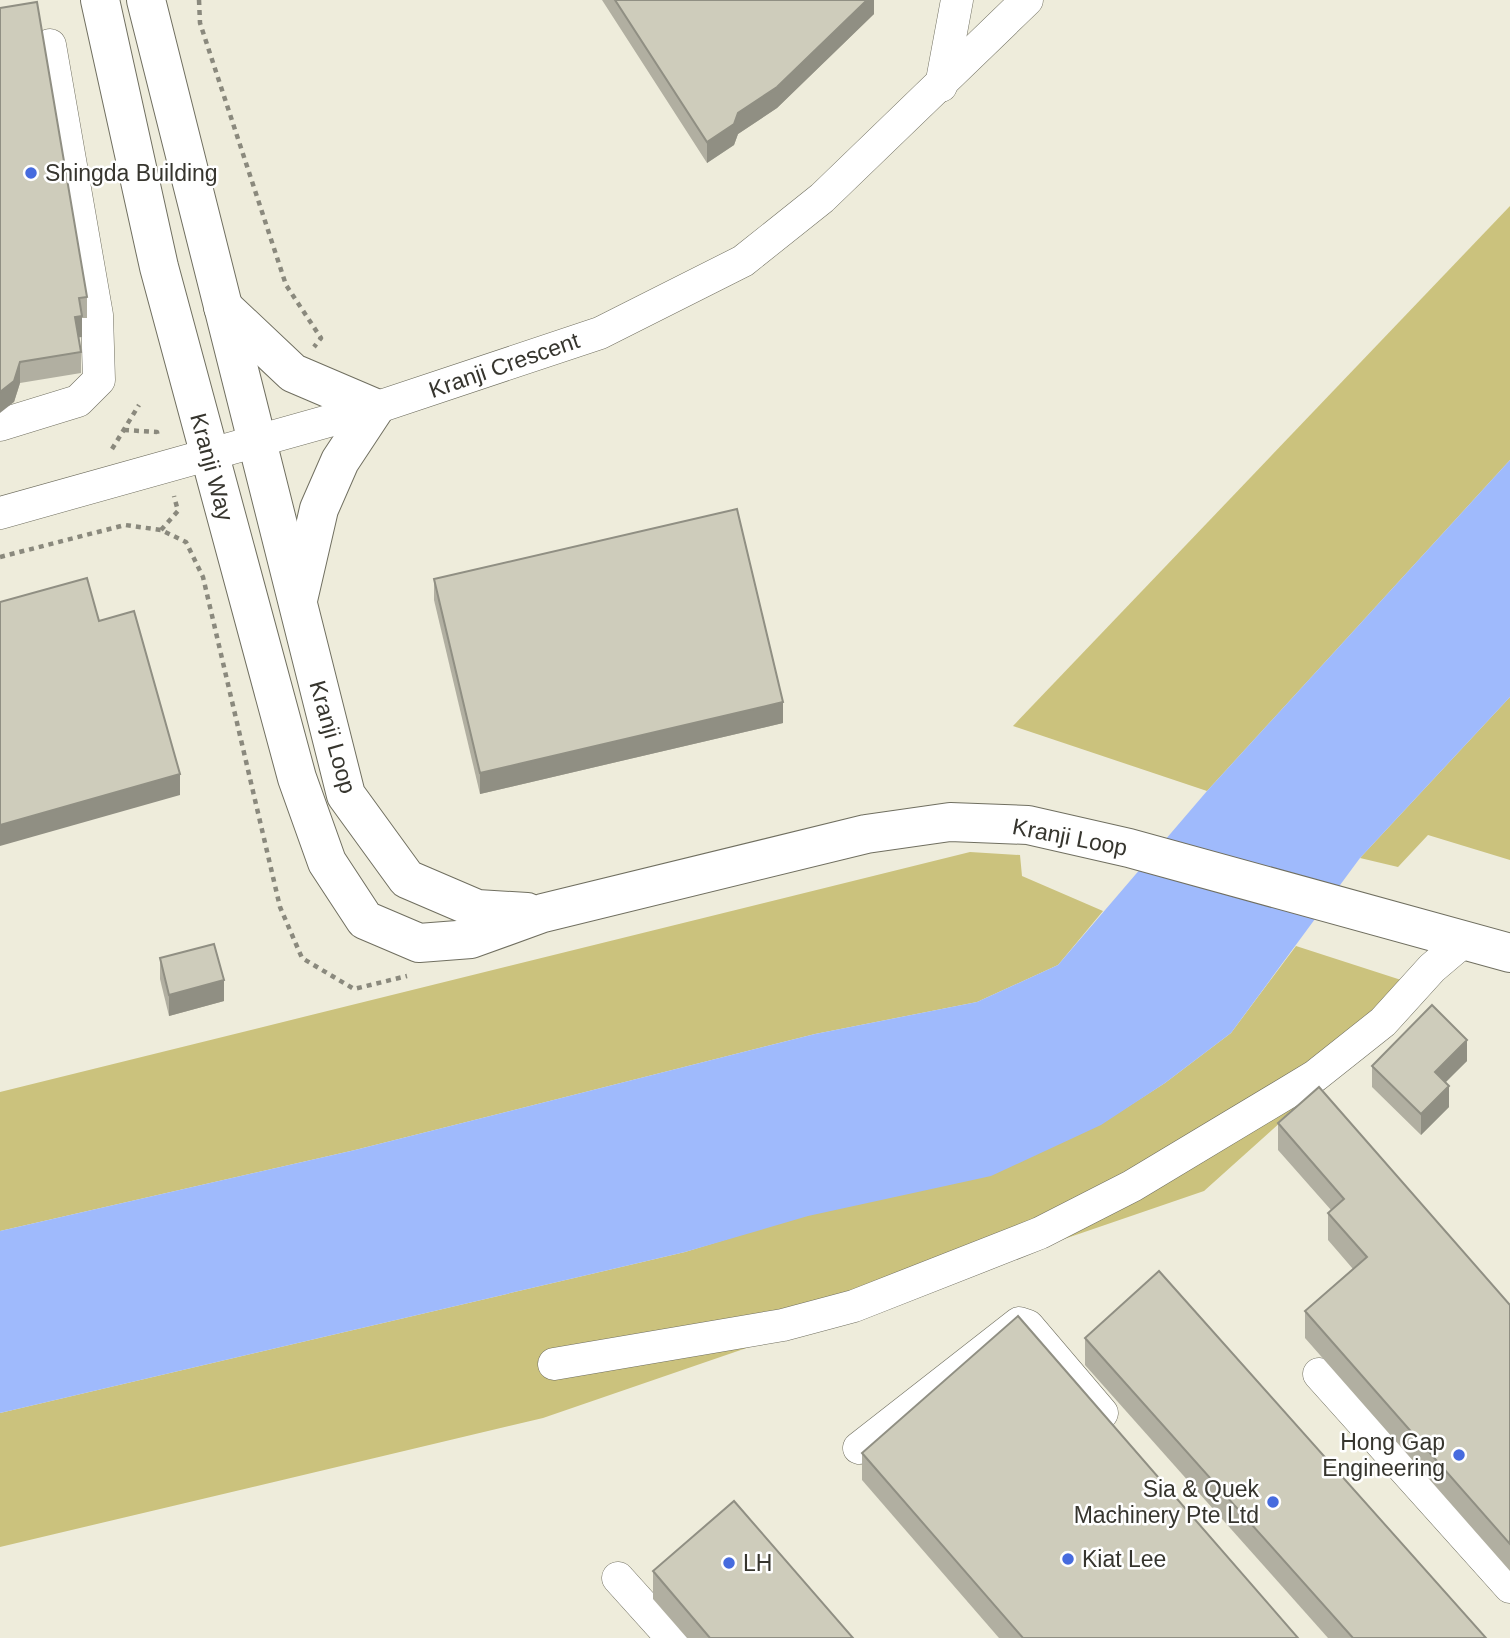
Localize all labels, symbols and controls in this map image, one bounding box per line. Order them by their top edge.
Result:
place label: Shingda Building [45,160,218,186]
marker: Shingda Building [23,165,39,181]
street label: Kranji Crescent [425,327,583,403]
street label: Kranji Way [185,410,239,524]
street label: Kranji Loop [304,677,362,797]
street label: Kranji Loop [1010,813,1130,861]
place label: Hong Gap Engineering [1322,1429,1445,1481]
marker: Hong Gap Engineering [1451,1447,1467,1463]
place label: Sia & Quek Machinery Pte Ltd [1074,1476,1259,1528]
marker: Sia & Quek Machinery Pte Ltd [1265,1494,1281,1510]
place label: Kiat Lee [1082,1546,1166,1572]
place label: LH [743,1550,772,1576]
marker: Kiat Lee [1060,1551,1076,1567]
marker: LH [721,1555,737,1571]

